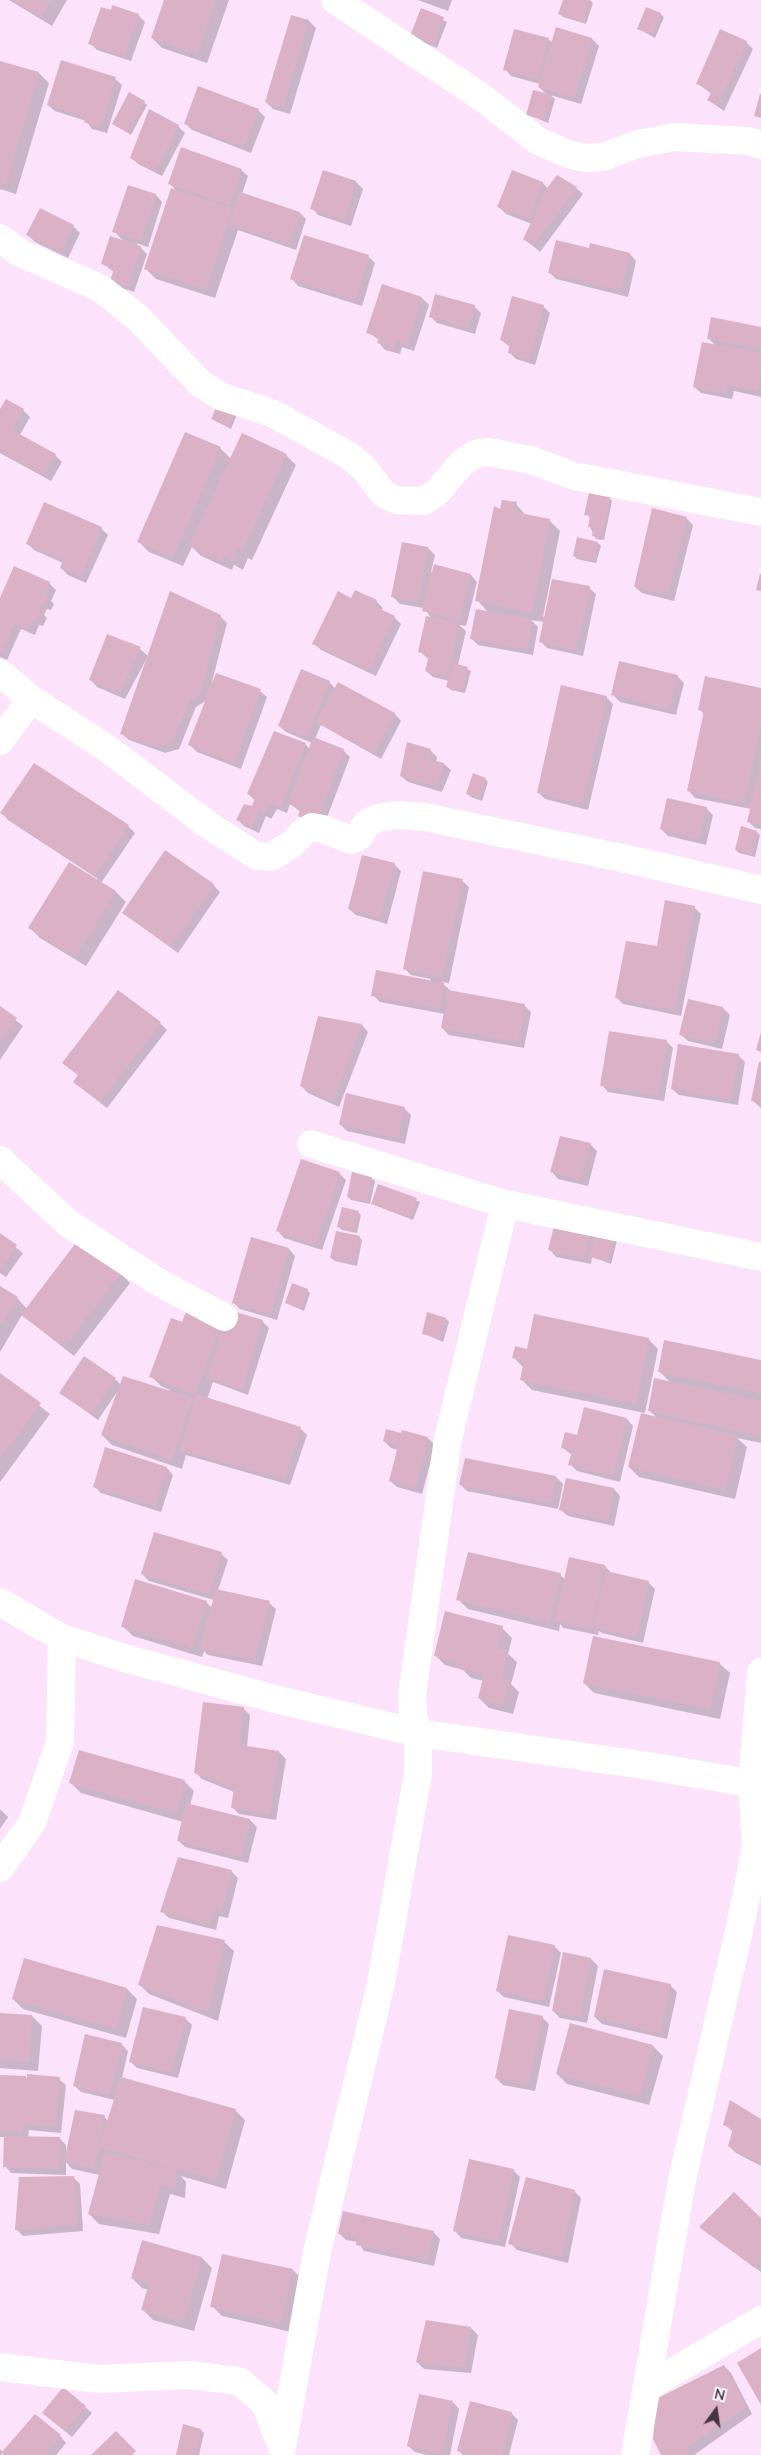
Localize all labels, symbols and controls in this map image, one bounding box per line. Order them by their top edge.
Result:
text: N [712,2384,727,2405]
north arrow [691,2385,741,2435]

